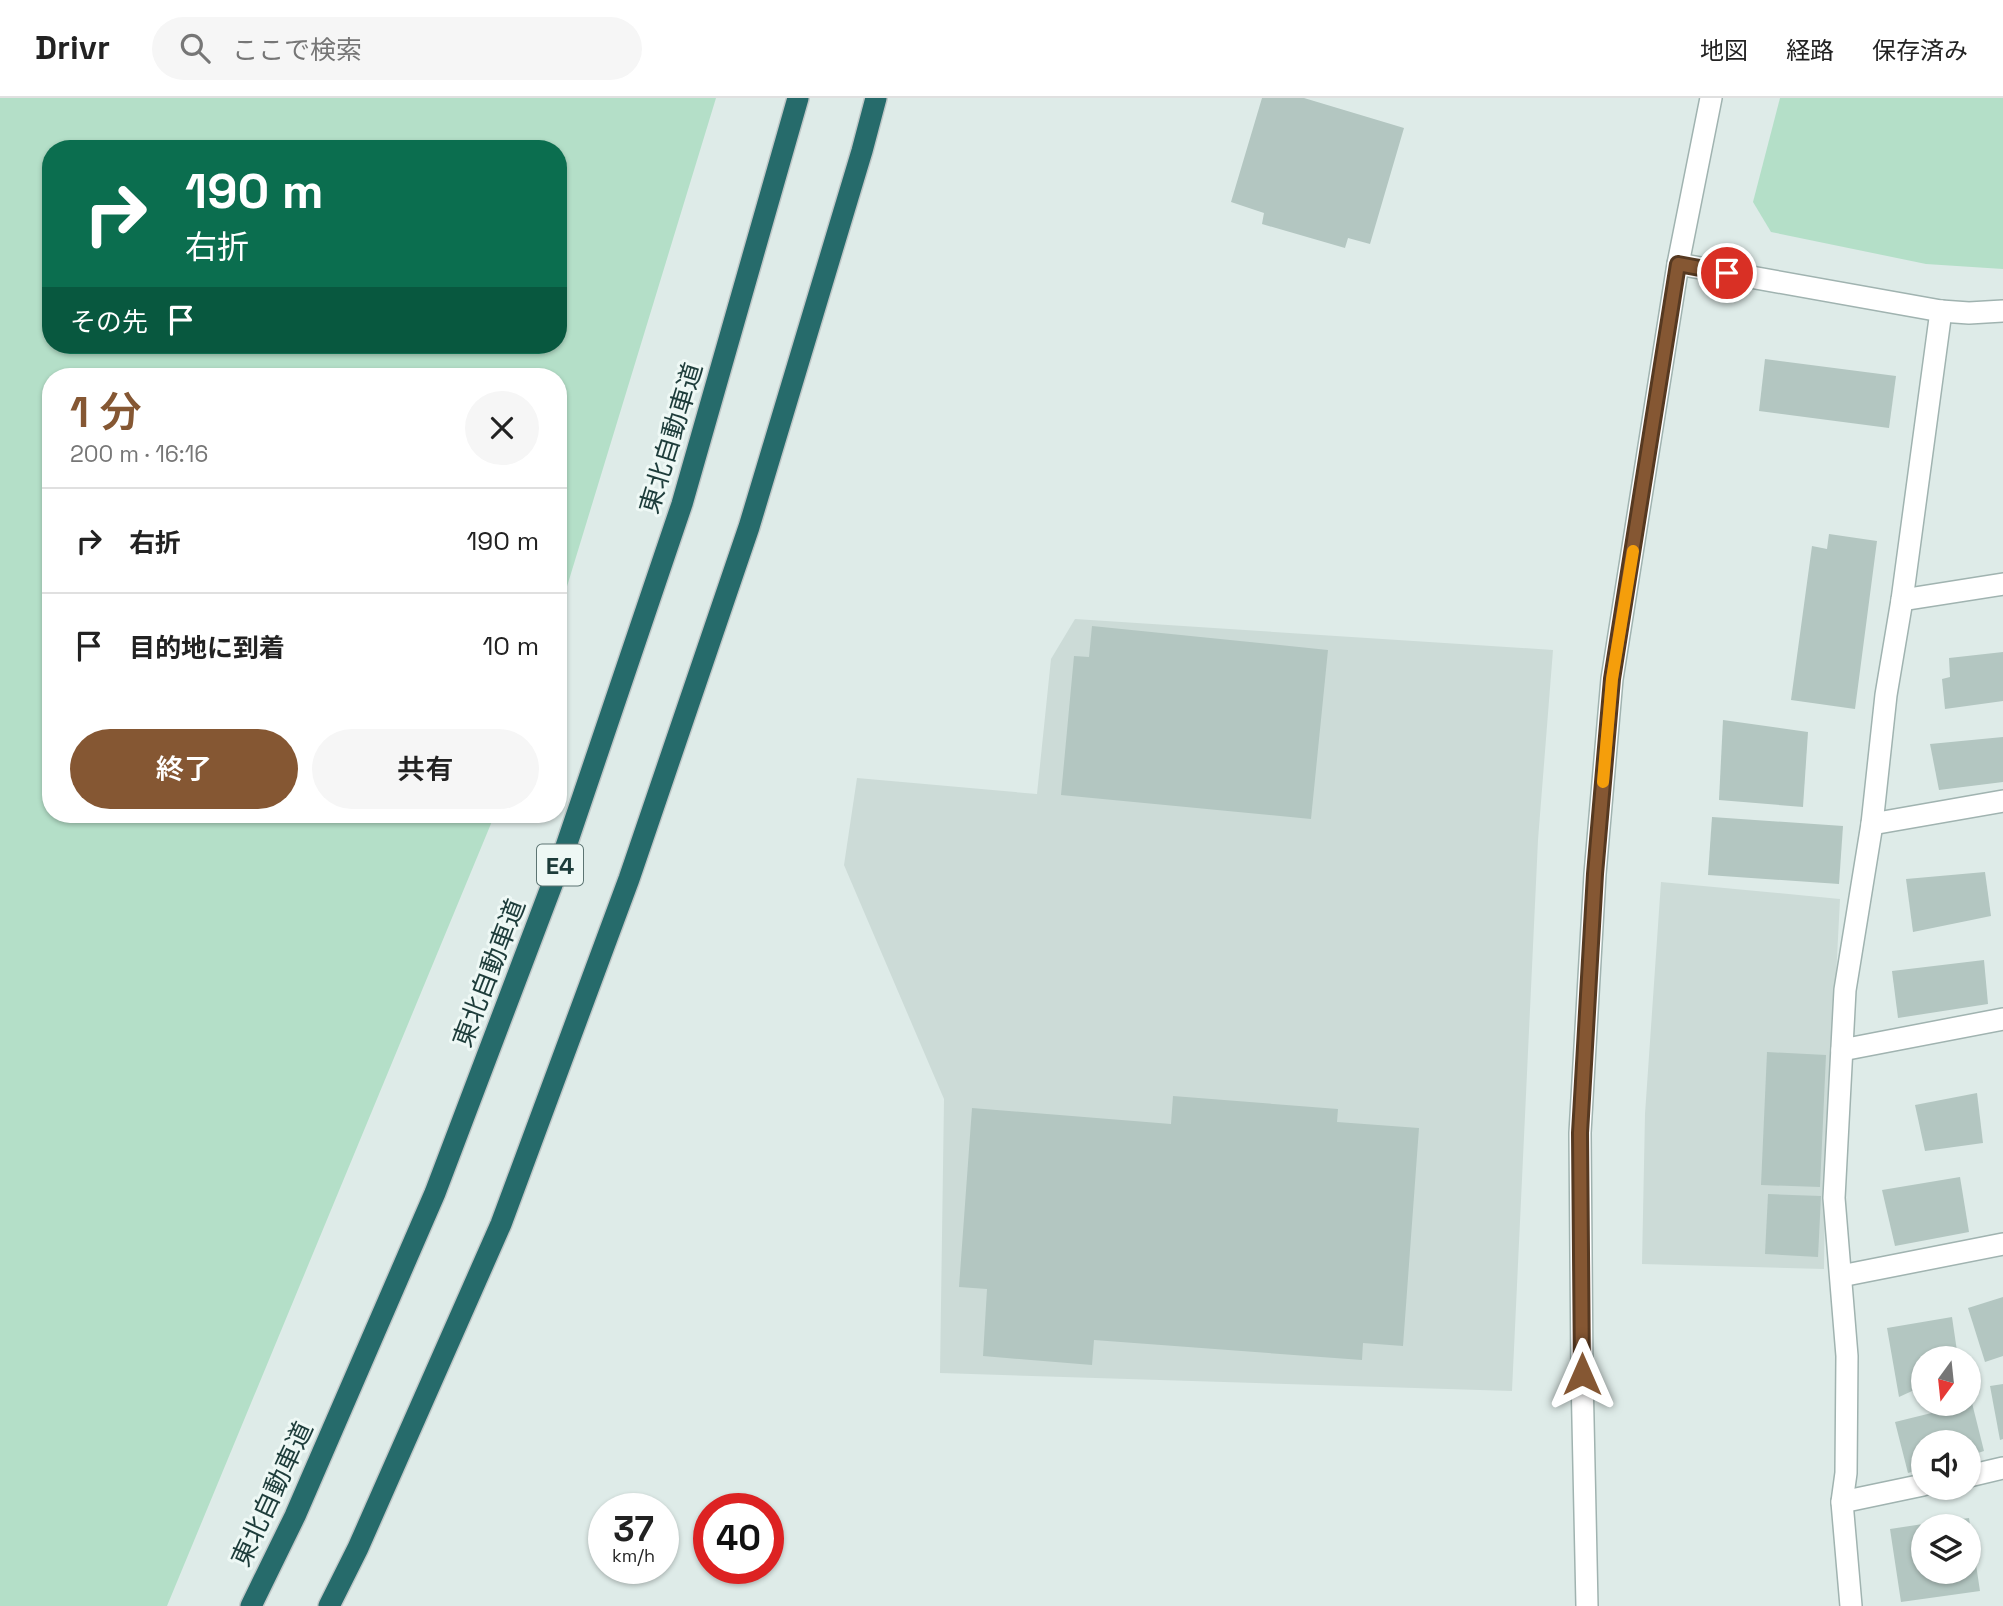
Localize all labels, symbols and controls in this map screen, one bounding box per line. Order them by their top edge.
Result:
search box [152,17,642,80]
text: Drivr [35,27,110,69]
icon: search [176,29,214,67]
text: ここで検索 [232,33,362,67]
text: 地図 [1700,35,1748,66]
text: 経路 [1786,35,1834,66]
text: 保存済み [1872,35,1968,66]
text: 190 m [185,160,323,222]
icon: right [70,168,161,259]
text: 右折 [185,227,249,267]
pin [1697,243,1757,303]
icon: arrive [1708,254,1746,292]
icon: arrive [162,301,200,339]
text: その先 [70,305,148,339]
street label: 東北自動車道 [632,358,710,518]
text: 1 分 [70,386,142,439]
button: close [465,391,539,465]
text: 200 m · 16:16 [70,439,208,469]
icon: right [70,522,108,560]
text: 190 m [467,524,539,558]
text: 右折 [129,526,181,560]
icon: arrive [70,627,108,665]
text: 10 m [482,629,539,663]
text: 目的地に到着 [129,631,285,665]
button: 終了 [70,729,298,809]
button: 共有 [312,729,539,809]
road number: E4 [537,844,583,886]
street label: 東北自動車道 [445,894,533,1052]
position arrow [1545,1337,1619,1411]
north arrow [1911,1346,1981,1416]
map controls [1911,1346,1981,1584]
street label: 東北自動車道 [224,1416,320,1572]
button: sound [1911,1430,1981,1500]
speed limit sign: 40 [693,1493,784,1584]
text: 37 [613,1507,654,1551]
button: layers [1911,1514,1981,1584]
text: km/h [612,1544,655,1567]

